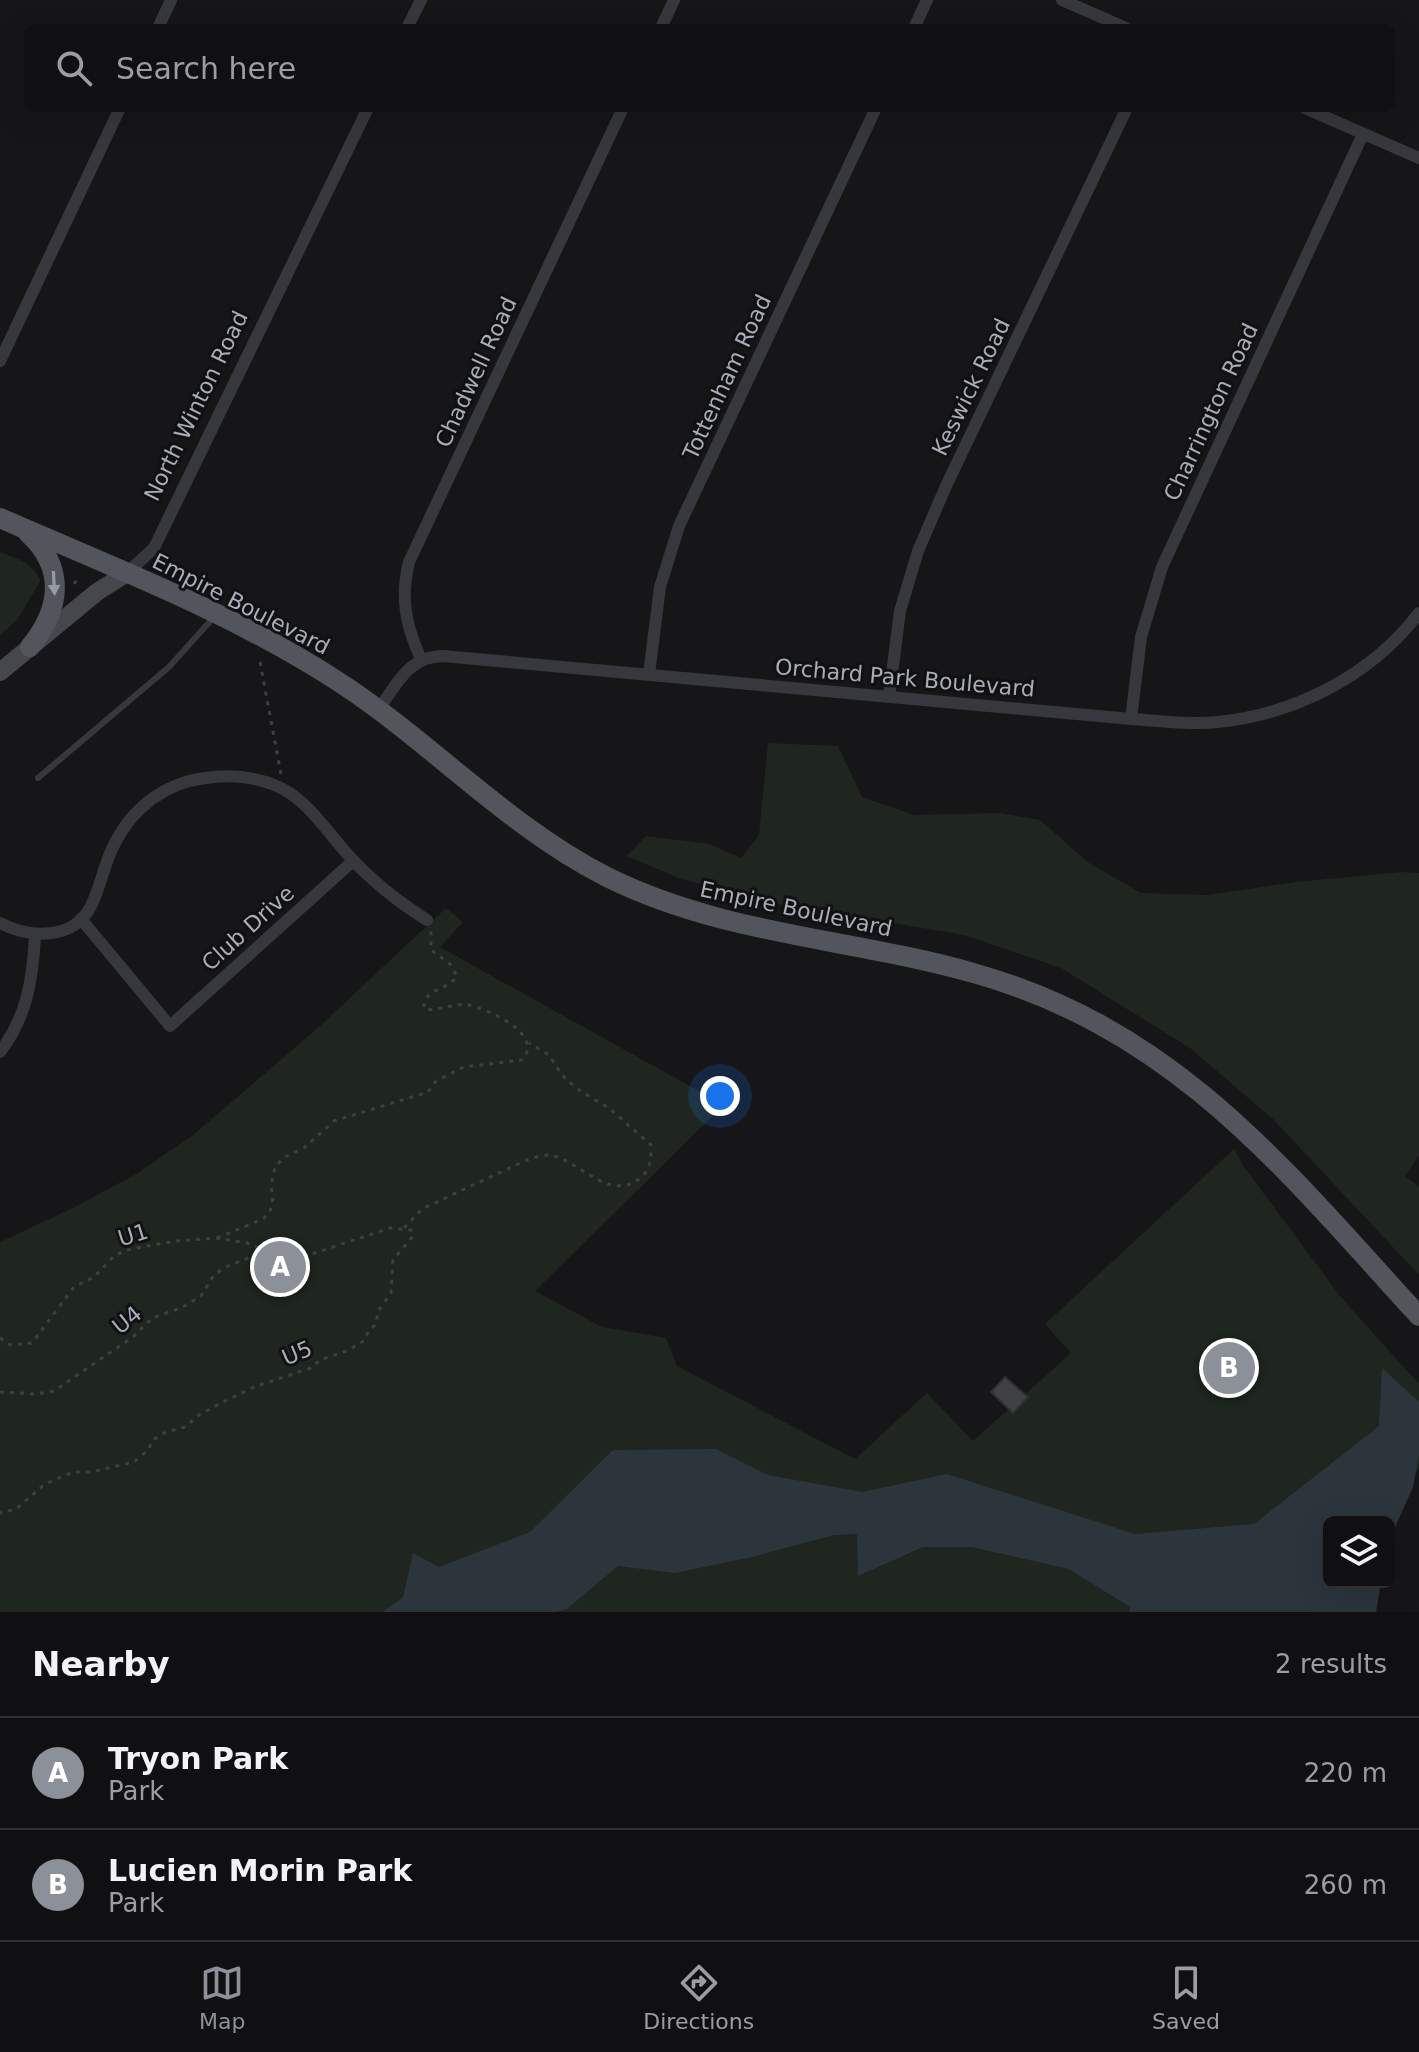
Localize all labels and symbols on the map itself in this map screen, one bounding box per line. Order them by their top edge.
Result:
street label: Tottenham Road [677,291,776,464]
street label: Chadwell Road [430,293,522,451]
street label: North Winton Road [139,307,253,505]
street label: Keswick Road [927,314,1015,460]
street label: Charrington Road [1159,319,1263,505]
street label: Empire Boulevard [148,548,334,660]
one-way arrow [47,571,60,596]
street label: Orchard Park Boulevard [774,654,1036,702]
street label: Empire Boulevard [698,876,894,942]
street label: Club Drive [197,880,299,976]
your location [700,1076,740,1116]
street label: U1 [115,1219,151,1251]
pin: A [254,1237,306,1297]
street label: U4 [107,1301,147,1339]
street label: U5 [278,1336,316,1370]
pin: B [1203,1338,1255,1398]

